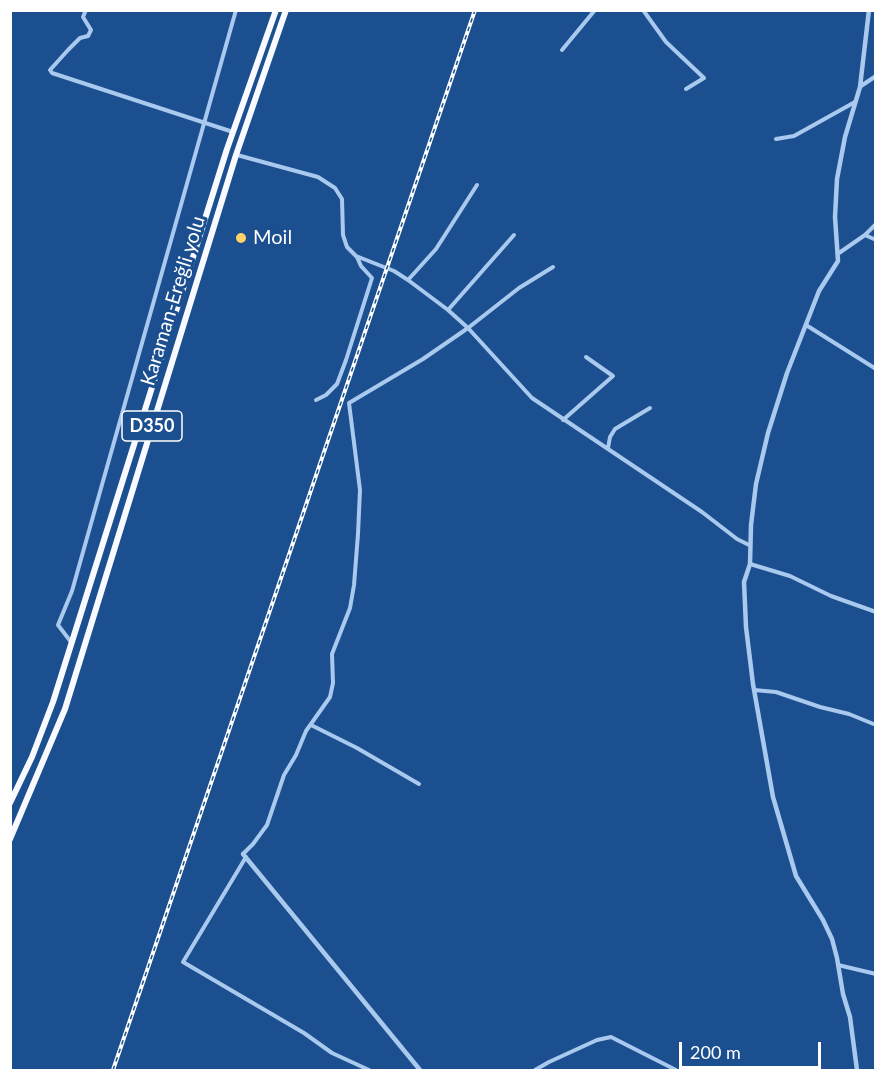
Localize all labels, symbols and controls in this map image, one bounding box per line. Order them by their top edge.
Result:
street label: Karaman-Ereğli yolu [136,213,210,389]
place label: Moil [253,226,292,250]
marker: Moil [234,231,248,245]
road number: D350 [122,411,182,441]
scale bar [682,1030,824,1068]
text: 200 m [690,1041,741,1063]

